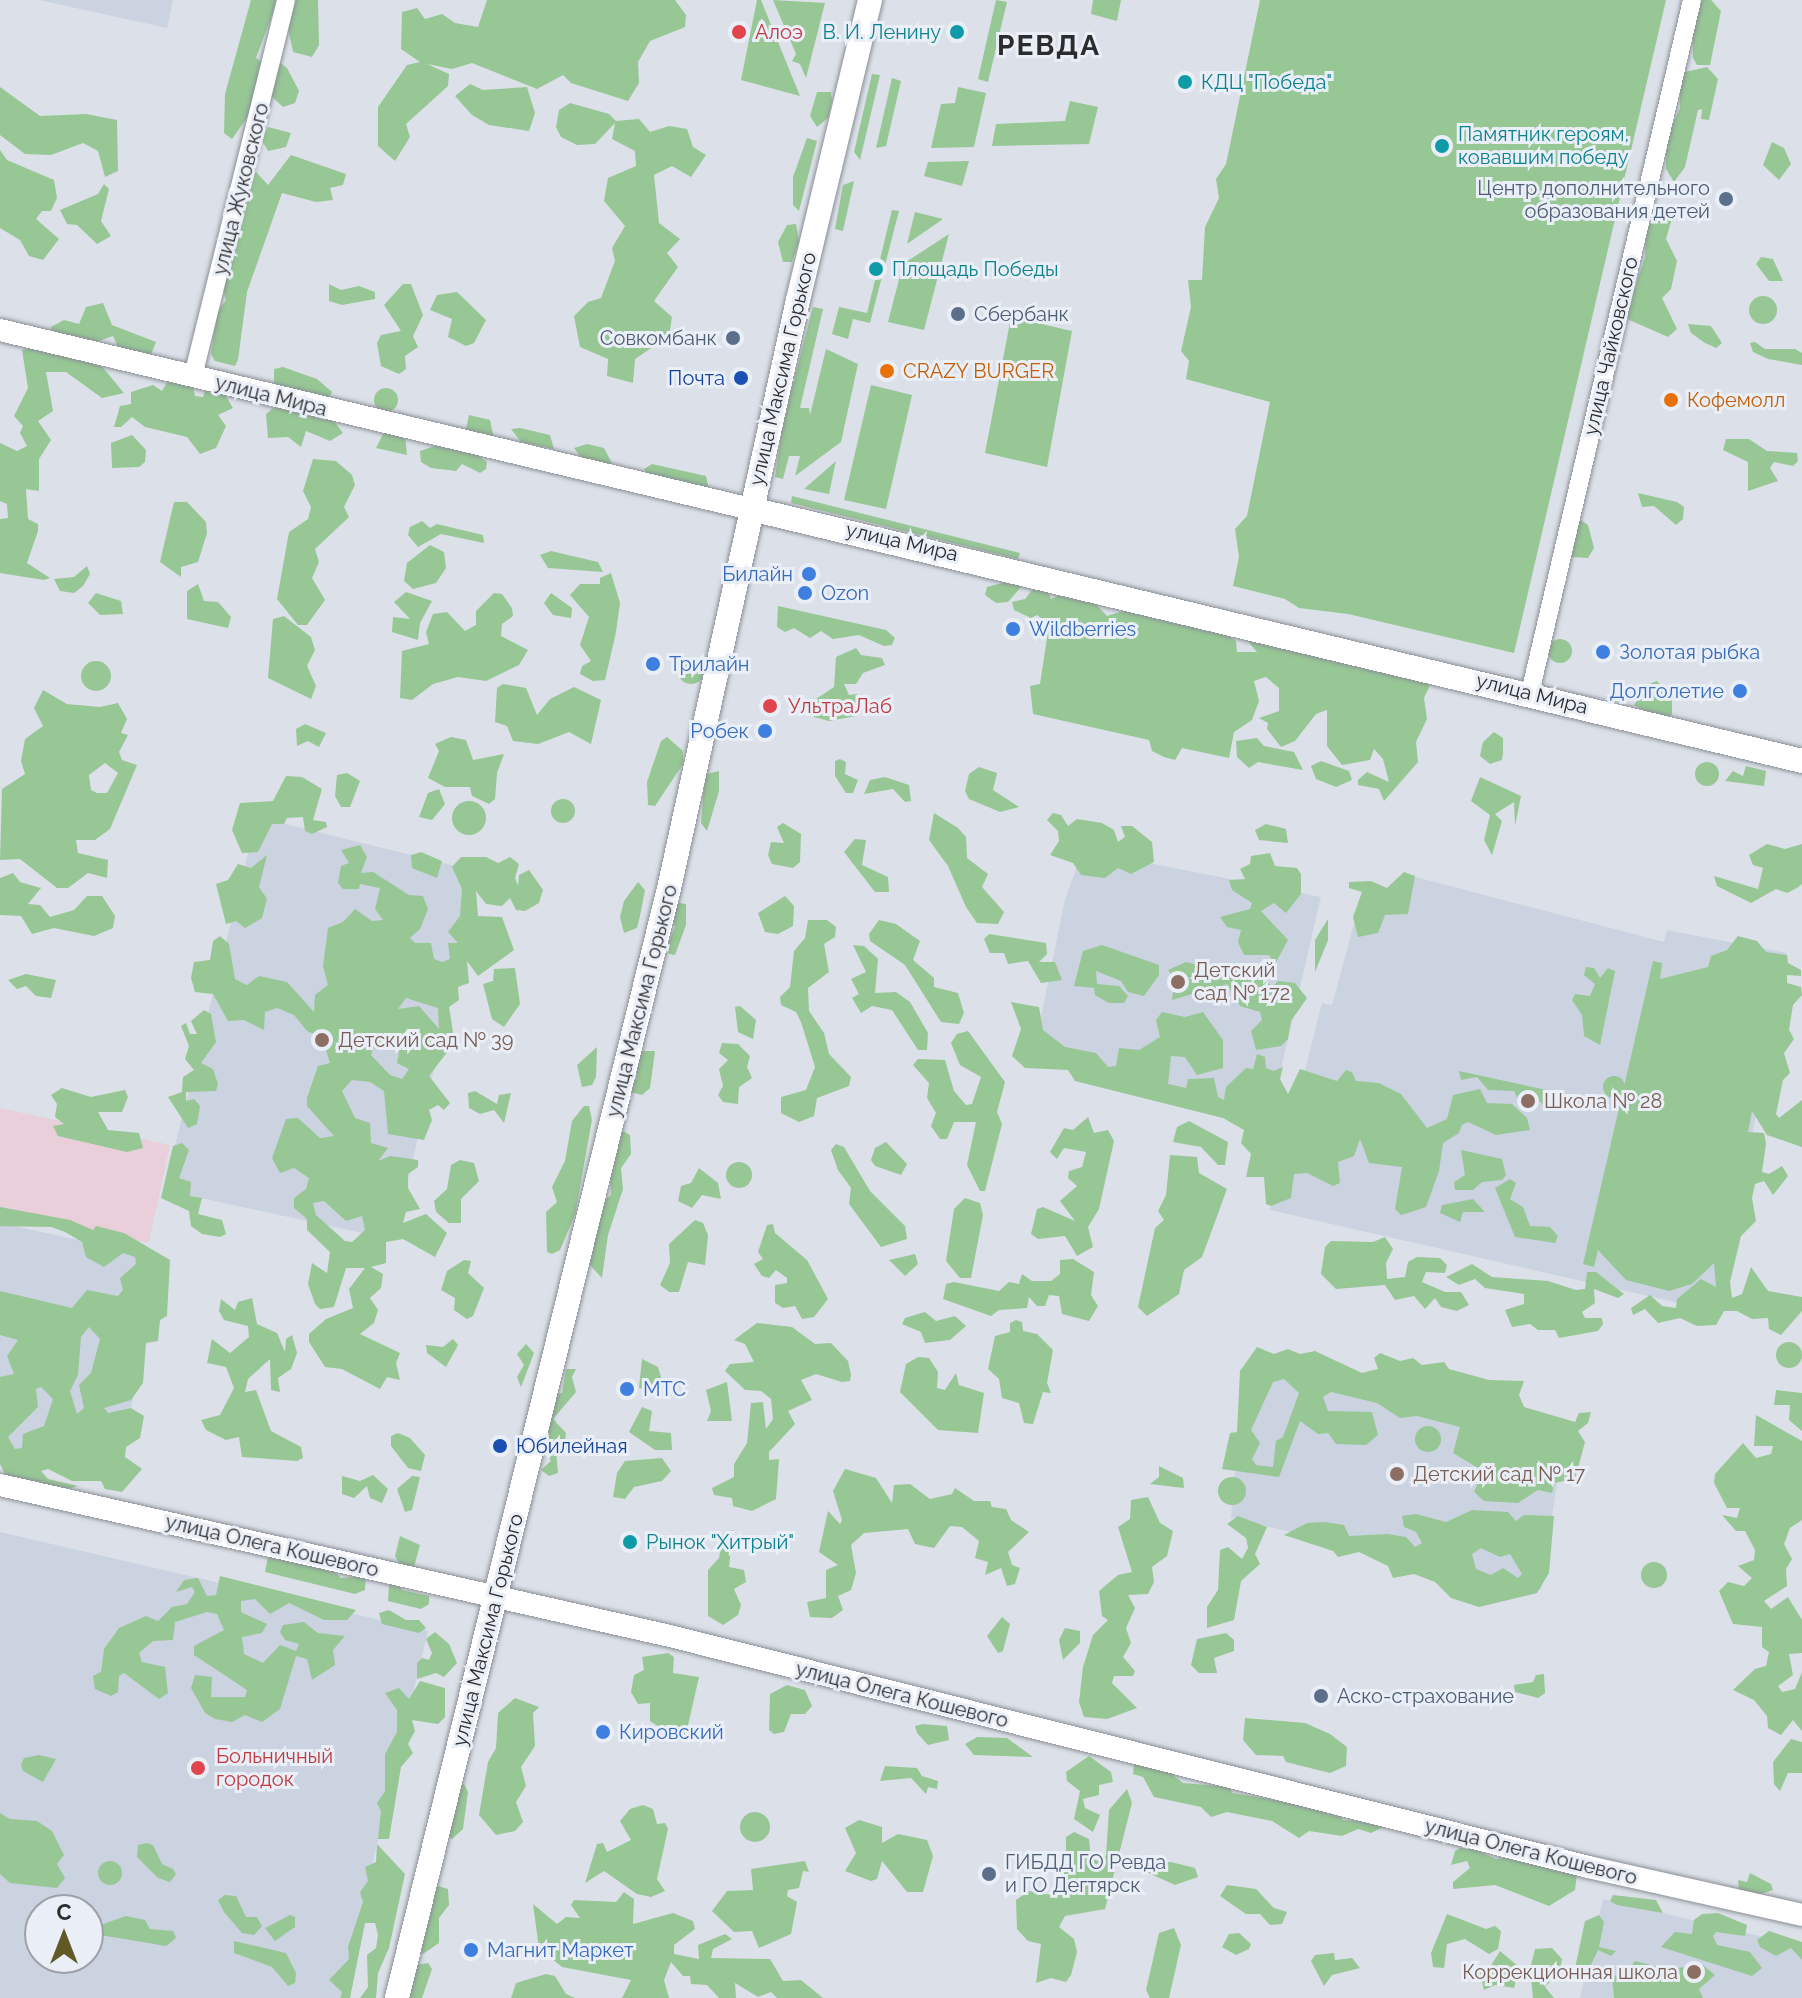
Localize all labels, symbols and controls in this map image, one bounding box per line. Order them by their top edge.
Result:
place label: Алоэ [755,20,803,44]
place label: В. И. Ленину [823,20,941,44]
marker: Алоэ [730,23,748,41]
marker: В. И. Ленину [948,23,966,41]
district label: РЕВДА [997,29,1101,63]
place label: КДЦ "Победа" [1201,70,1332,94]
marker: КДЦ "Победа" [1176,73,1194,91]
street label: улица Жуковского [208,100,274,278]
place label: Памятник героям, ковавшим победу [1458,122,1629,169]
marker: Памятник героям, ковавшим победу [1433,137,1451,155]
place label: Центр дополнительного образования детей [1477,176,1710,223]
marker: Центр дополнительного образования детей [1717,190,1735,208]
street label: улица Максима Горького [744,250,822,488]
street label: улица Чайковского [1579,254,1643,438]
place label: Площадь Победы [892,257,1059,281]
marker: Площадь Победы [867,260,885,278]
place label: Сбербанк [974,302,1069,326]
marker: Сбербанк [949,305,967,323]
place label: Совкомбанк [600,326,717,350]
marker: Совкомбанк [724,329,742,347]
place label: CRAZY BURGER [903,359,1055,383]
marker: CRAZY BURGER [878,362,896,380]
place label: Почта [668,366,725,390]
marker: Почта [732,369,750,387]
street label: улица Мира [213,371,329,421]
place label: Кофемолл [1687,388,1785,412]
marker: Кофемолл [1662,391,1680,409]
street label: улица Мира [844,517,960,567]
place label: Билайн [722,562,793,586]
marker: Билайн [800,565,818,583]
place label: Ozon [821,581,869,605]
marker: Ozon [796,584,814,602]
place label: Wildberries [1029,617,1136,641]
marker: Wildberries [1004,620,1022,638]
place label: Золотая рыбка [1619,640,1760,664]
marker: Золотая рыбка [1594,643,1612,661]
place label: Трилайн [669,652,749,676]
marker: Трилайн [644,655,662,673]
street label: улица Мира [1474,669,1590,719]
place label: Долголетие [1609,679,1724,703]
marker: Долголетие [1731,682,1749,700]
place label: УльтраЛаб [788,694,892,718]
marker: УльтраЛаб [759,695,781,717]
place label: Робек [690,719,749,743]
marker: Робек [756,722,774,740]
street label: улица Максима Горького [601,882,683,1120]
place label: Детский сад № 172 [1194,958,1290,1005]
marker: Детский сад № 172 [1169,973,1187,991]
place label: Детский сад № 39 [338,1028,513,1052]
marker: Детский сад № 39 [313,1031,331,1049]
place label: Школа № 28 [1544,1089,1662,1113]
marker: Школа № 28 [1519,1092,1537,1110]
place label: МТС [643,1377,686,1401]
marker: МТС [618,1380,636,1398]
place label: Юбилейная [516,1434,628,1458]
marker: Юбилейная [491,1437,509,1455]
place label: Детский сад № 17 [1413,1462,1585,1486]
marker: Детский сад № 17 [1388,1465,1406,1483]
street label: улица Олега Кошевого [163,1510,381,1582]
street label: улица Максима Горького [447,1511,529,1749]
place label: Рынок "Хитрый" [646,1530,795,1554]
marker: Рынок "Хитрый" [621,1533,639,1551]
street label: улица Олега Кошевого [793,1657,1011,1733]
place label: Аско-страхование [1337,1684,1514,1708]
marker: Аско-страхование [1312,1687,1330,1705]
place label: Кировский [619,1720,724,1744]
marker: Кировский [594,1723,612,1741]
place label: Больничный городок [216,1744,333,1791]
marker: Больничный городок [187,1757,209,1779]
street label: улица Олега Кошевого [1422,1814,1640,1890]
place label: ГИБДД ГО Ревда и ГО Дегтярск [1005,1850,1166,1897]
marker: ГИБДД ГО Ревда и ГО Дегтярск [980,1865,998,1883]
north arrow [24,1894,104,1974]
text: С [56,1899,72,1925]
place label: Магнит Маркет [487,1938,633,1962]
marker: Магнит Маркет [462,1941,480,1959]
place label: Коррекционная школа [1462,1960,1678,1984]
marker: Коррекционная школа [1685,1963,1703,1981]

